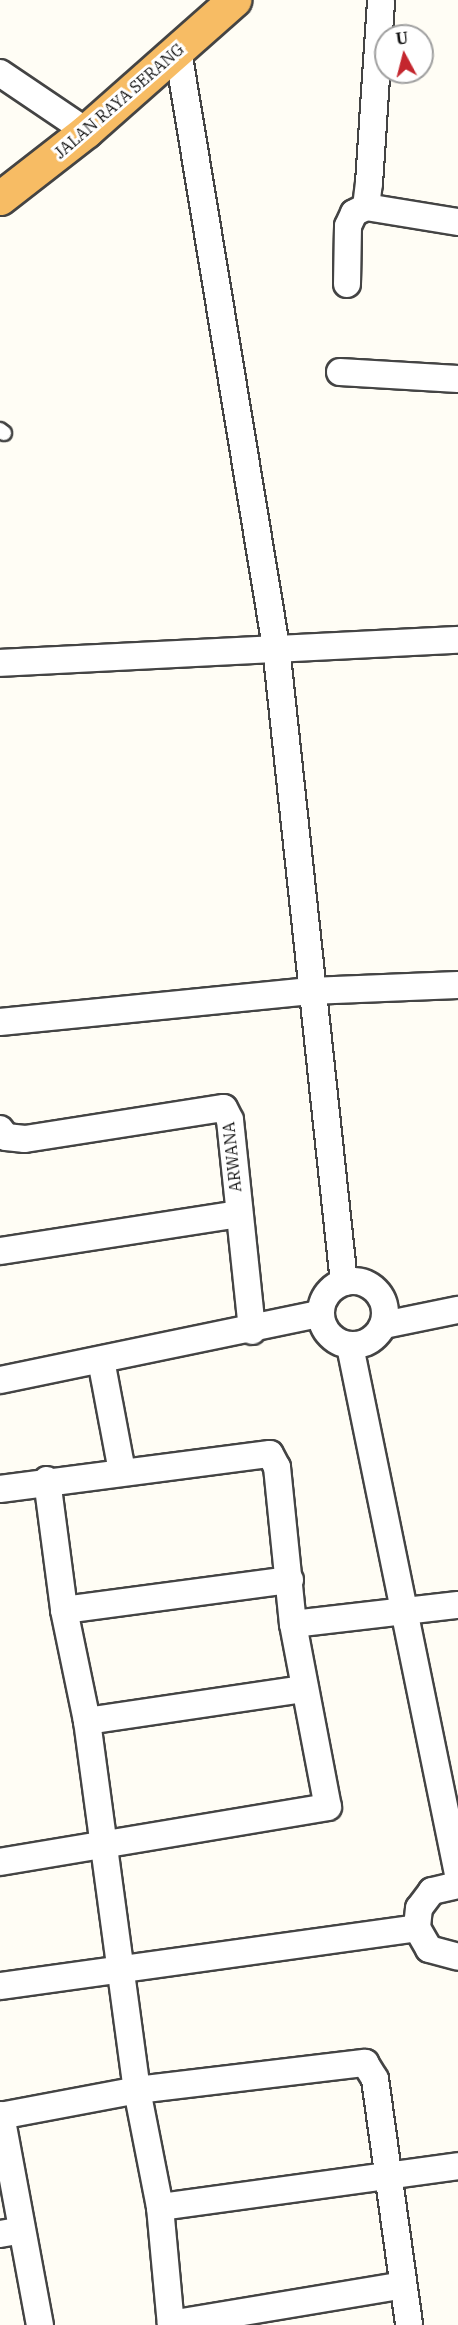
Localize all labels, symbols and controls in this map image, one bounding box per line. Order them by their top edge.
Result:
north arrow [374,24,434,84]
text: U [395,27,409,49]
street label: JALAN RAYA SERANG [50,40,188,162]
street label: ARWANA [219,1121,245,1193]

